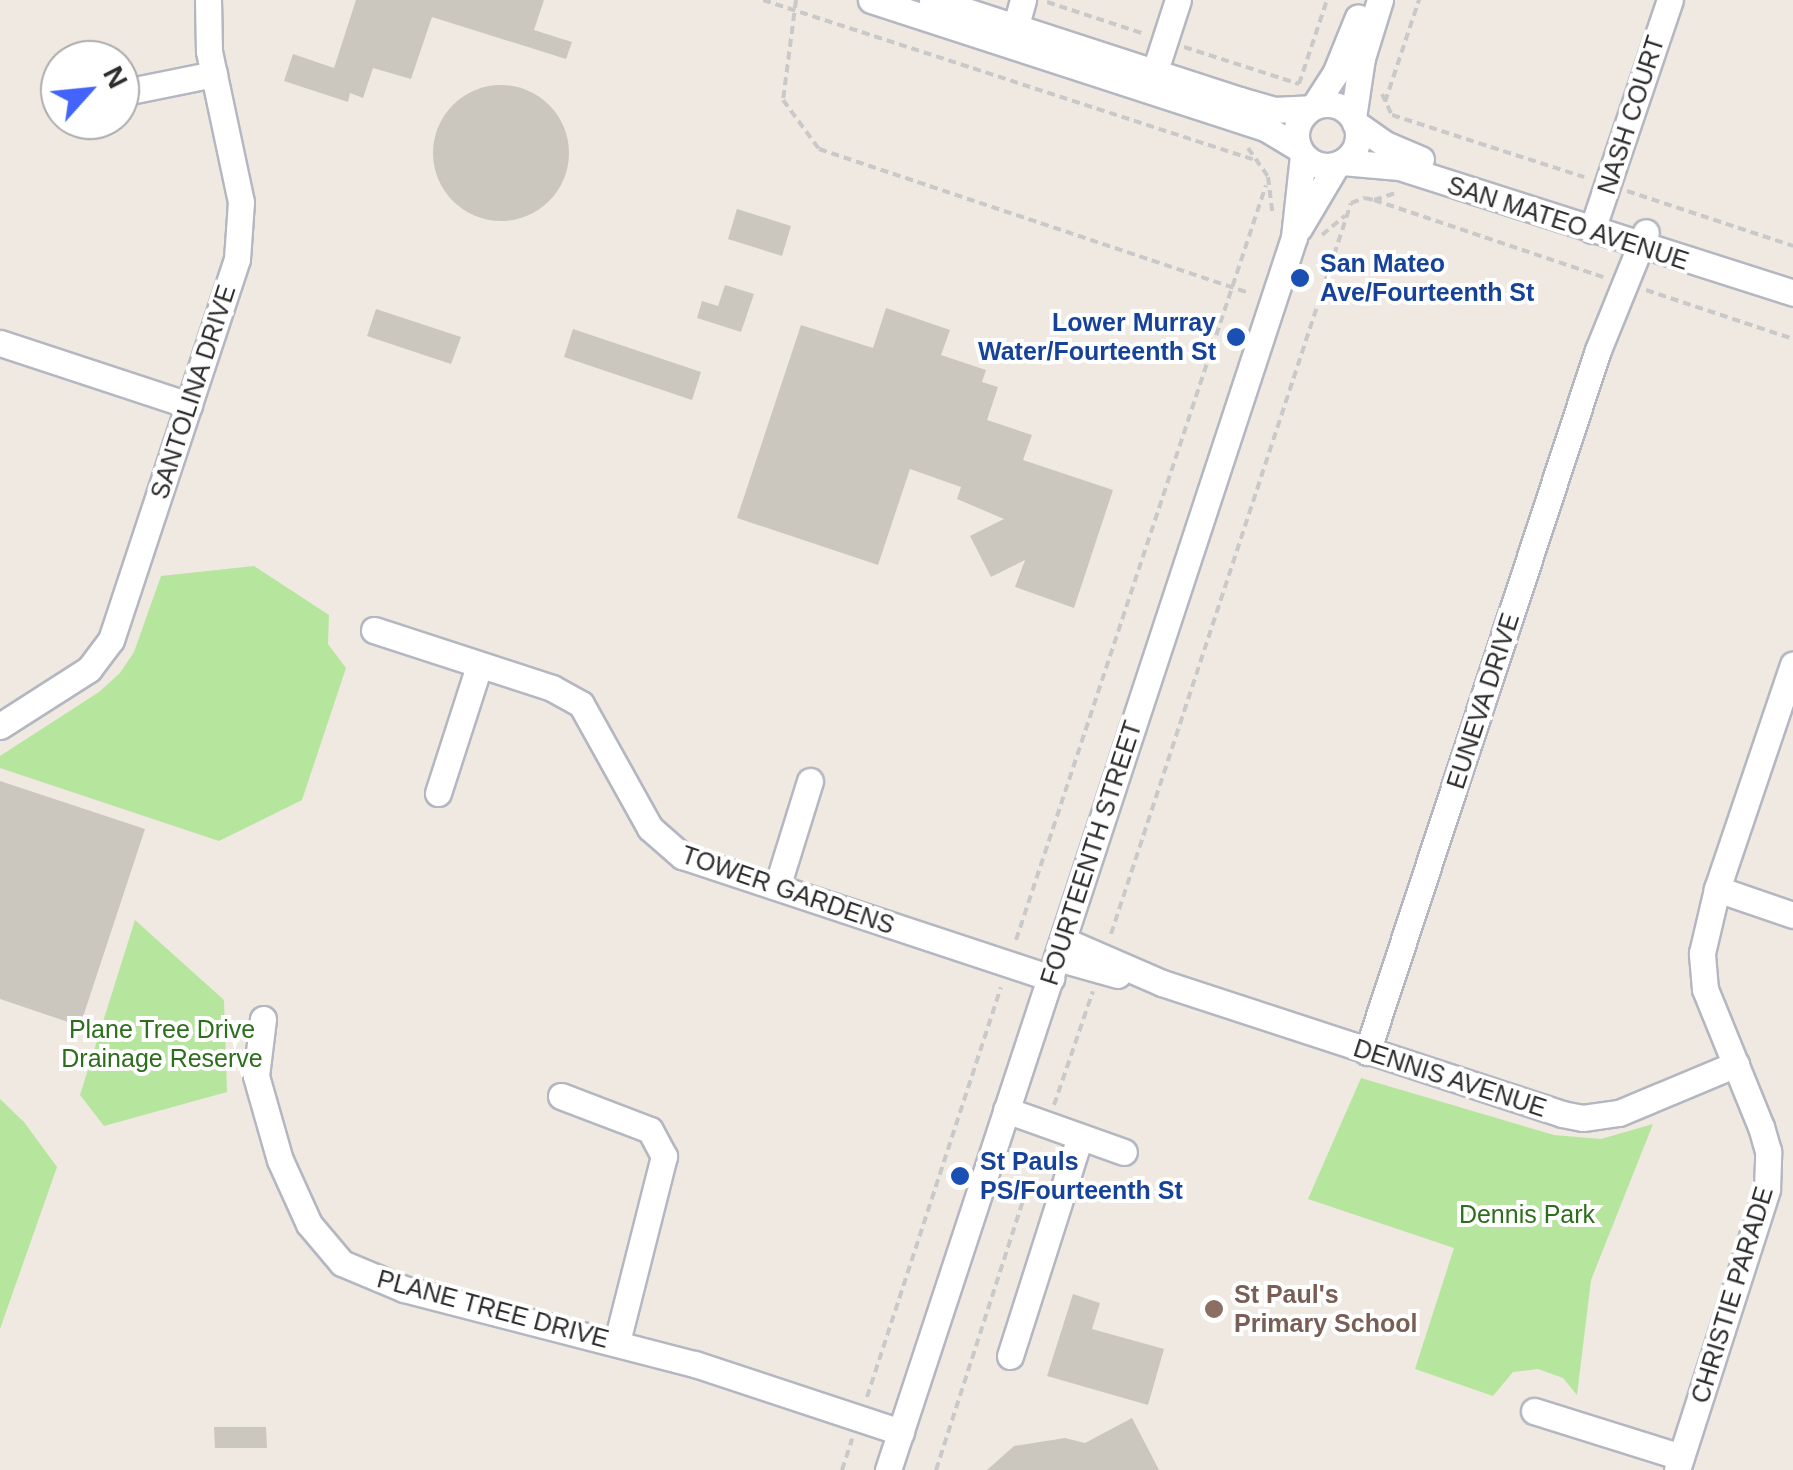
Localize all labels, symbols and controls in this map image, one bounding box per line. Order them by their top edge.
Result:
street label: NASH COURT [1591,32,1671,198]
north arrow [40,40,140,140]
text: N [97,61,134,93]
street label: SAN MATEO AVENUE [1443,170,1693,276]
place label: San Mateo Ave/Fourteenth St [1320,249,1534,308]
marker: San Mateo Ave/Fourteenth St [1289,267,1311,289]
street label: SANTOLINA DRIVE [144,281,242,503]
place label: Lower Murray Water/Fourteenth St [978,308,1216,367]
marker: Lower Murray Water/Fourteenth St [1225,326,1247,348]
street label: EUNEVA DRIVE [1440,609,1526,793]
street label: FOURTEENTH STREET [1034,717,1148,989]
street label: TOWER GARDENS [678,839,898,941]
park label: Plane Tree Drive Drainage Reserve [61,1015,263,1074]
street label: DENNIS AVENUE [1349,1032,1551,1124]
place label: St Pauls PS/Fourteenth St [980,1147,1183,1206]
marker: St Pauls PS/Fourteenth St [949,1165,971,1187]
street label: CHRISTIE PARADE [1685,1183,1779,1407]
park label: Dennis Park [1459,1199,1595,1229]
street label: PLANE TREE DRIVE [374,1264,612,1354]
place label: St Paul's Primary School [1234,1280,1417,1339]
marker: St Paul's Primary School [1203,1298,1225,1320]

